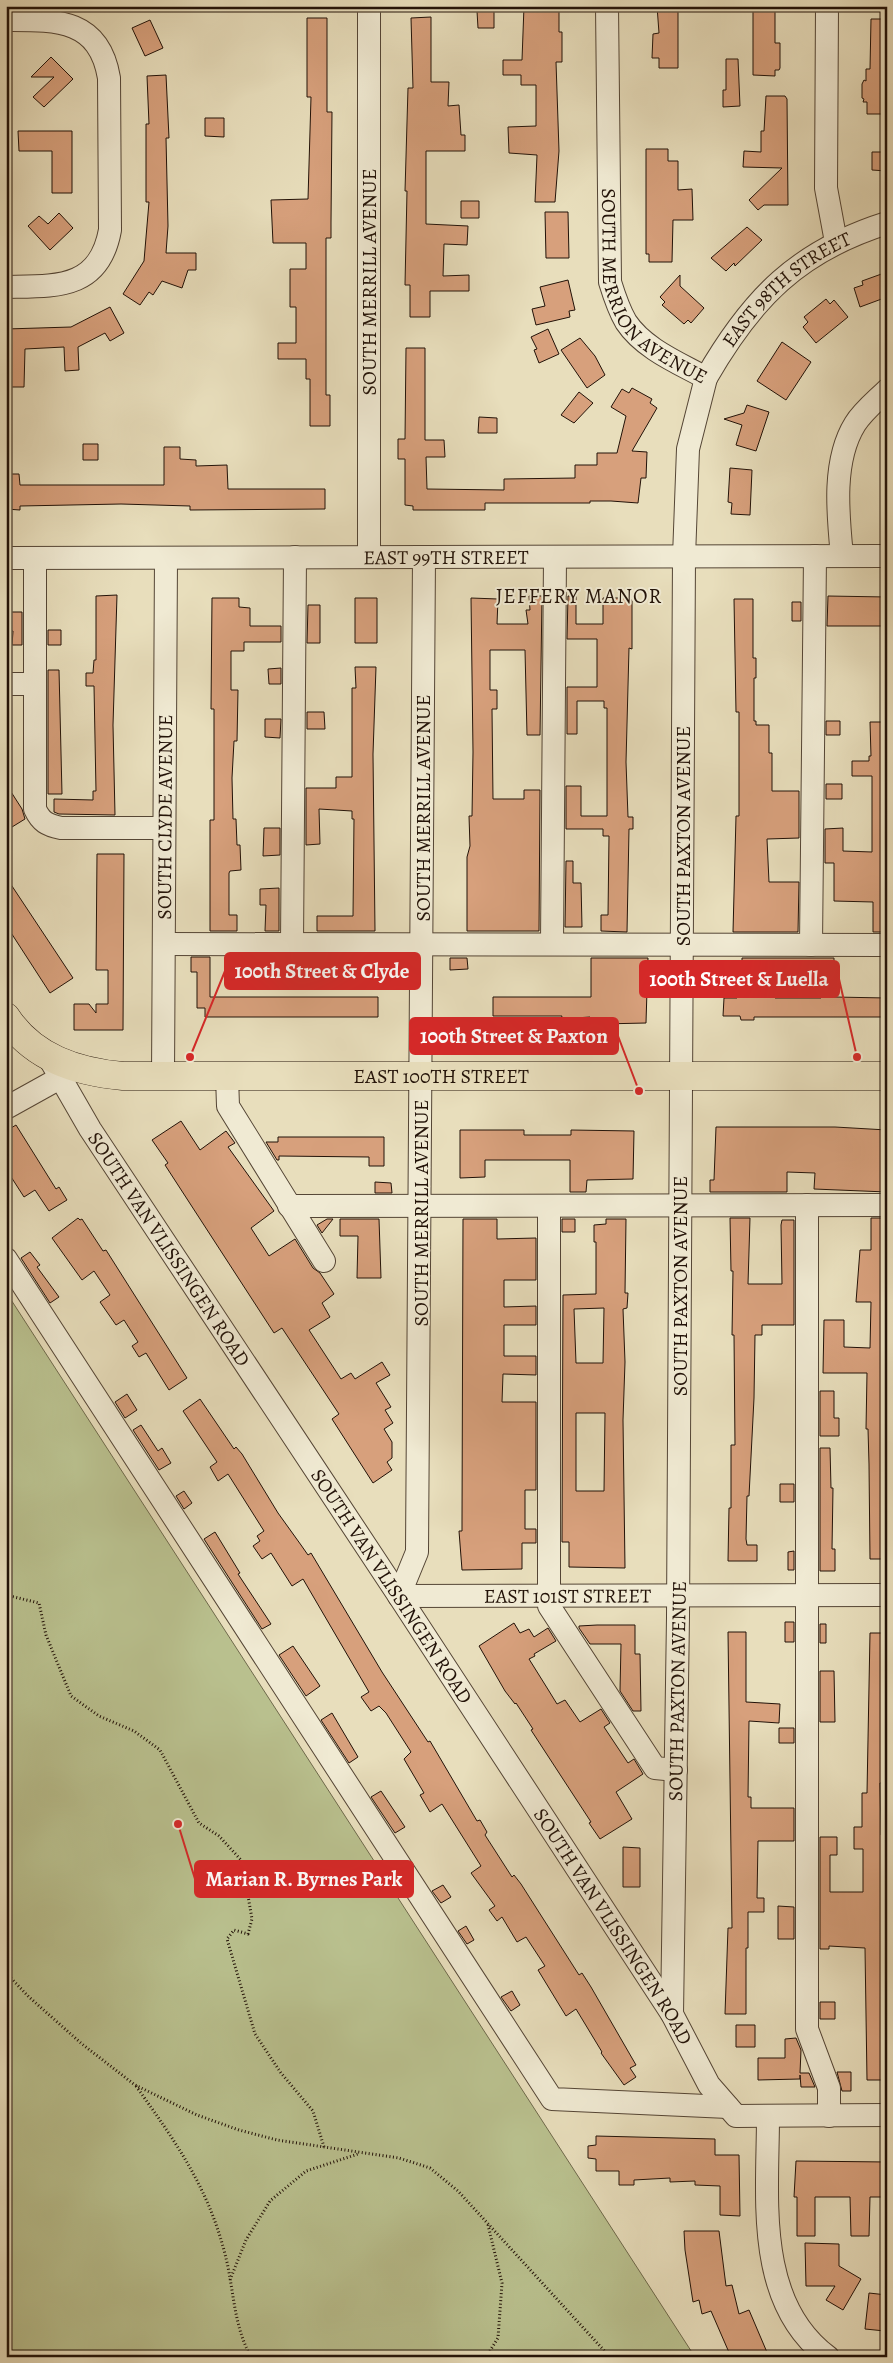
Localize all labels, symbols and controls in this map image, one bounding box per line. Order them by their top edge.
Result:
street label: SOUTH MERRILL AVENUE [356,169,383,395]
street label: SOUTH MERRION AVENUE [595,188,712,390]
street label: EAST 98TH STREET [716,225,855,353]
street label: EAST 99TH STREET [363,544,529,571]
district label: JEFFERY MANOR [496,582,662,610]
street label: SOUTH MERRILL AVENUE [410,695,437,921]
street label: SOUTH CLYDE AVENUE [151,714,179,920]
street label: SOUTH PAXTON AVENUE [670,726,697,946]
callout: 100th Street & Clyde [225,953,420,989]
text: 100th Street & Clyde [234,957,410,985]
callout: 100th Street & Luella [640,961,839,997]
text: 100th Street & Luella [649,965,830,993]
callout: 100th Street & Paxton [410,1018,618,1054]
text: 100th Street & Paxton [420,1022,608,1050]
street label: EAST 100TH STREET [353,1063,529,1090]
street label: SOUTH MERRILL AVENUE [408,1100,435,1326]
street label: SOUTH VAN VLISSINGEN ROAD [81,1126,256,1372]
street label: SOUTH PAXTON AVENUE [667,1176,694,1396]
street label: SOUTH VAN VLISSINGEN ROAD [304,1463,479,1709]
street label: SOUTH PAXTON AVENUE [662,1581,693,1802]
street label: EAST 101ST STREET [484,1582,651,1610]
street label: SOUTH VAN VLISSINGEN ROAD [527,1803,699,2050]
callout: Marian R. Byrnes Park [195,1861,413,1897]
text: Marian R. Byrnes Park [206,1865,403,1893]

